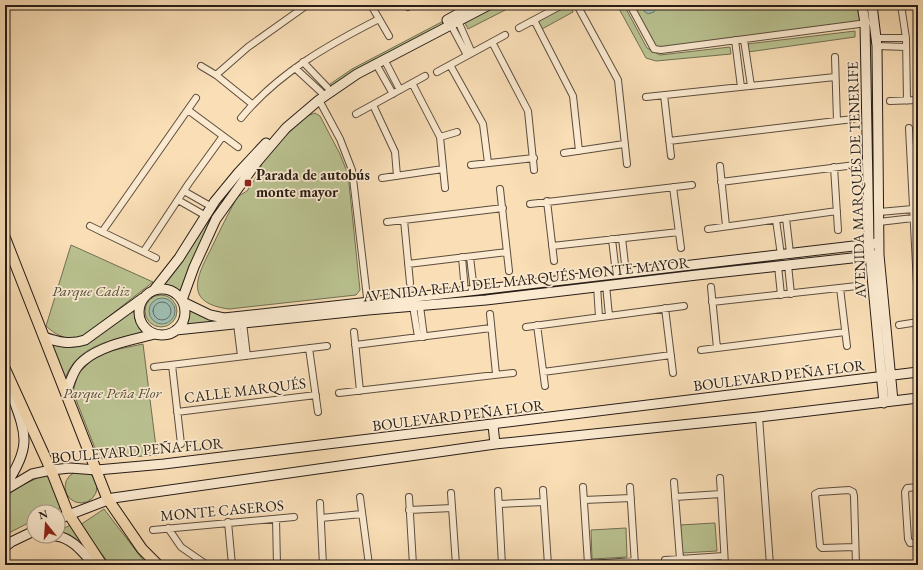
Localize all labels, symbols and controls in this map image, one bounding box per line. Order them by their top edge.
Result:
street label: AVENIDA MARQUÉS DE TENERIFE [842,61,870,300]
place label: Parada de autobús monte mayor [256,165,370,201]
marker: Parada de autobús monte mayor [243,178,253,188]
street label: AVENIDA REAL DEL MARQUÉS MONTE MAYOR [361,252,690,306]
park label: Parque Cadiz [52,281,131,301]
street label: BOULEVARD PEÑA FLOR [692,355,866,395]
street label: CALLE MARQUÉS [183,373,307,407]
park label: Parque Peña Flor [63,383,162,403]
street label: BOULEVARD PEÑA FLOR [371,395,545,435]
street label: BOULEVARD PEÑA FLOR [50,433,224,467]
street label: MONTE CASEROS [159,495,285,525]
north arrow [26,504,66,544]
text: N [37,506,49,522]

